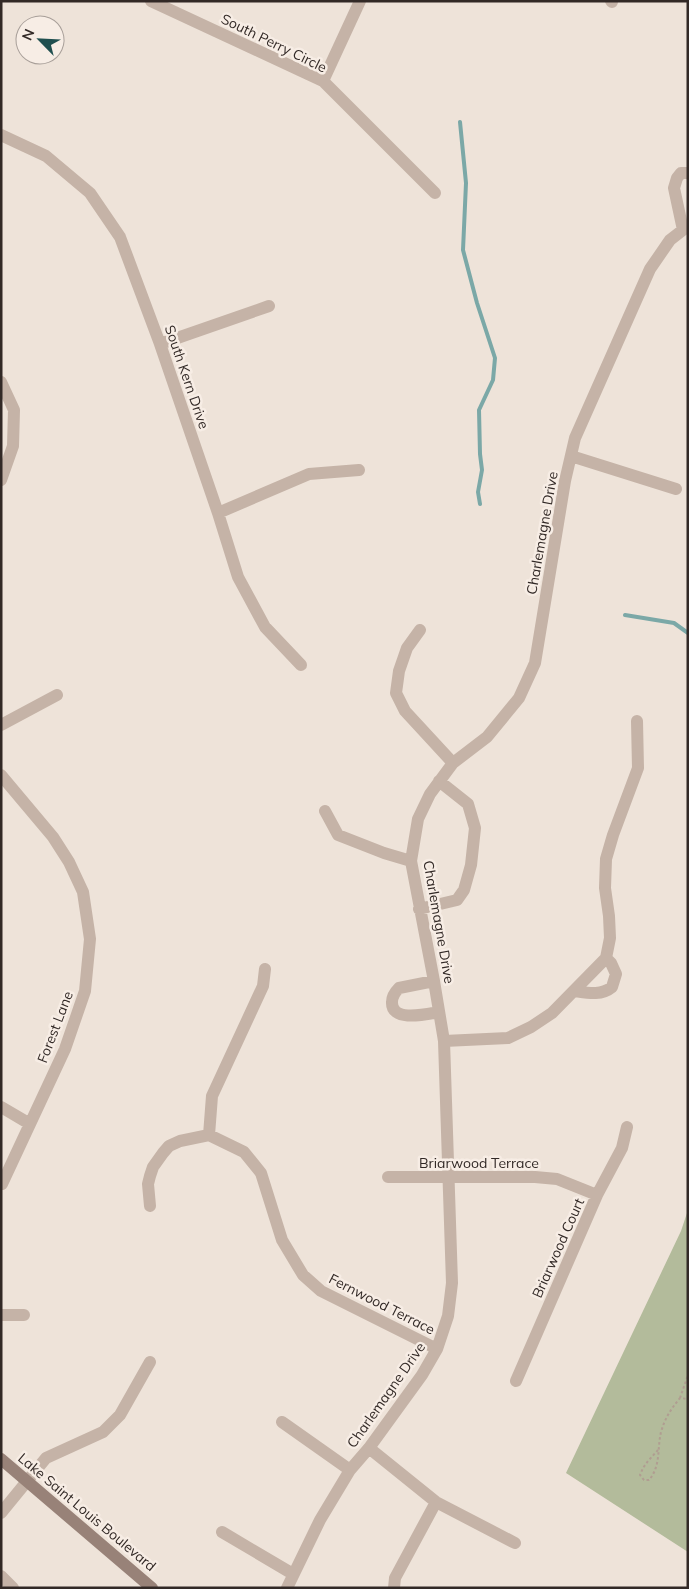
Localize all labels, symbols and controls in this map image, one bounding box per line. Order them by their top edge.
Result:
street label: South Perry Circle [218,10,330,76]
north arrow [15,15,65,65]
text: N [18,26,38,43]
street label: South Kern Drive [161,323,213,431]
street label: Charlemagne Drive [522,470,562,596]
street label: Charlemagne Drive [419,859,459,985]
street label: Forest Lane [33,989,77,1065]
street label: Briarwood Terrace [419,1154,539,1172]
street label: Briarwood Court [528,1195,588,1301]
street label: Fernwood Terrace [326,1270,438,1338]
street label: Charlemagne Drive [343,1339,429,1451]
street label: Lake Saint Louis Boulevard [14,1449,160,1575]

